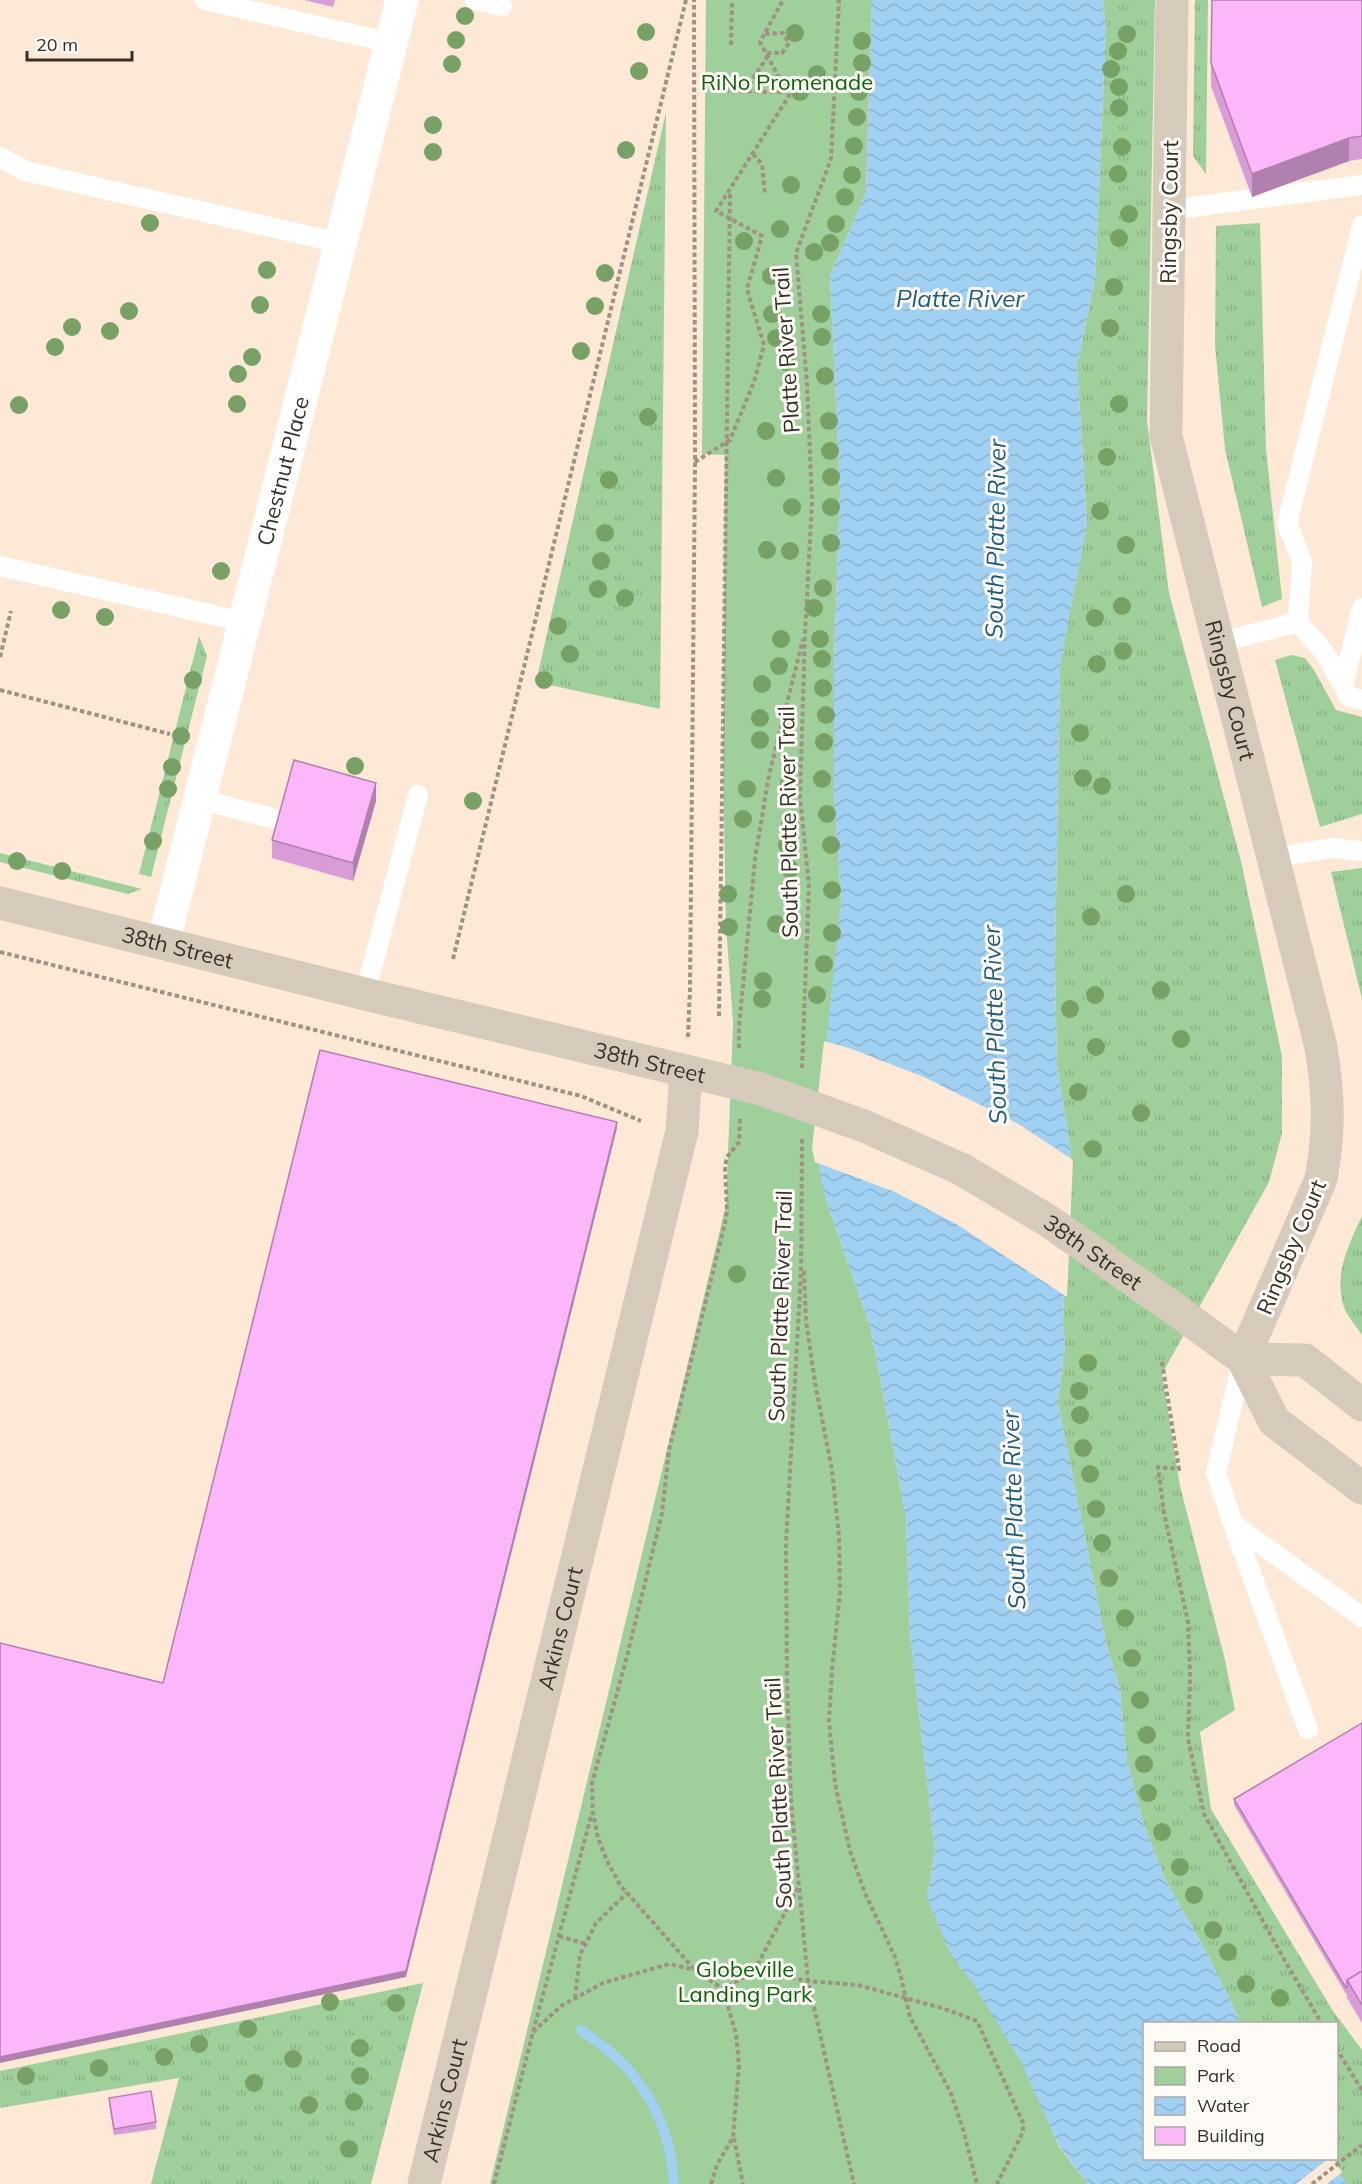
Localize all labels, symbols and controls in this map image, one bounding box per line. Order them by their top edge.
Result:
scale bar [27,24,132,62]
text: 20 m [36,33,78,56]
park label: RiNo Promenade [701,68,873,96]
street label: Ringsby Court [1154,140,1184,284]
street label: Platte River Trail [766,266,806,434]
water label: Platte River [896,283,1025,313]
street label: Chestnut Place [250,393,315,548]
water label: South Platte River [978,438,1012,639]
street label: Ringsby Court [1199,617,1262,763]
street label: South Platte River Trail [772,706,804,938]
street label: 38th Street [119,920,236,975]
water label: South Platte River [975,924,1012,1125]
street label: 38th Street [591,1035,709,1089]
street label: Ringsby Court [1250,1175,1332,1319]
street label: South Platte River Trail [762,1190,798,1422]
street label: 38th Street [1038,1208,1148,1296]
water label: South Platte River [994,1409,1031,1610]
street label: Arkins Court [532,1564,589,1693]
street label: South Platte River Trail [758,1677,798,1909]
park label: Globeville Landing Park [678,1955,813,2008]
legend [1143,2022,1338,2160]
text: Road [1197,2034,1241,2057]
street label: Arkins Court [416,2036,473,2165]
text: Park [1197,2064,1236,2087]
text: Water [1197,2094,1250,2117]
text: Building [1197,2124,1265,2147]

